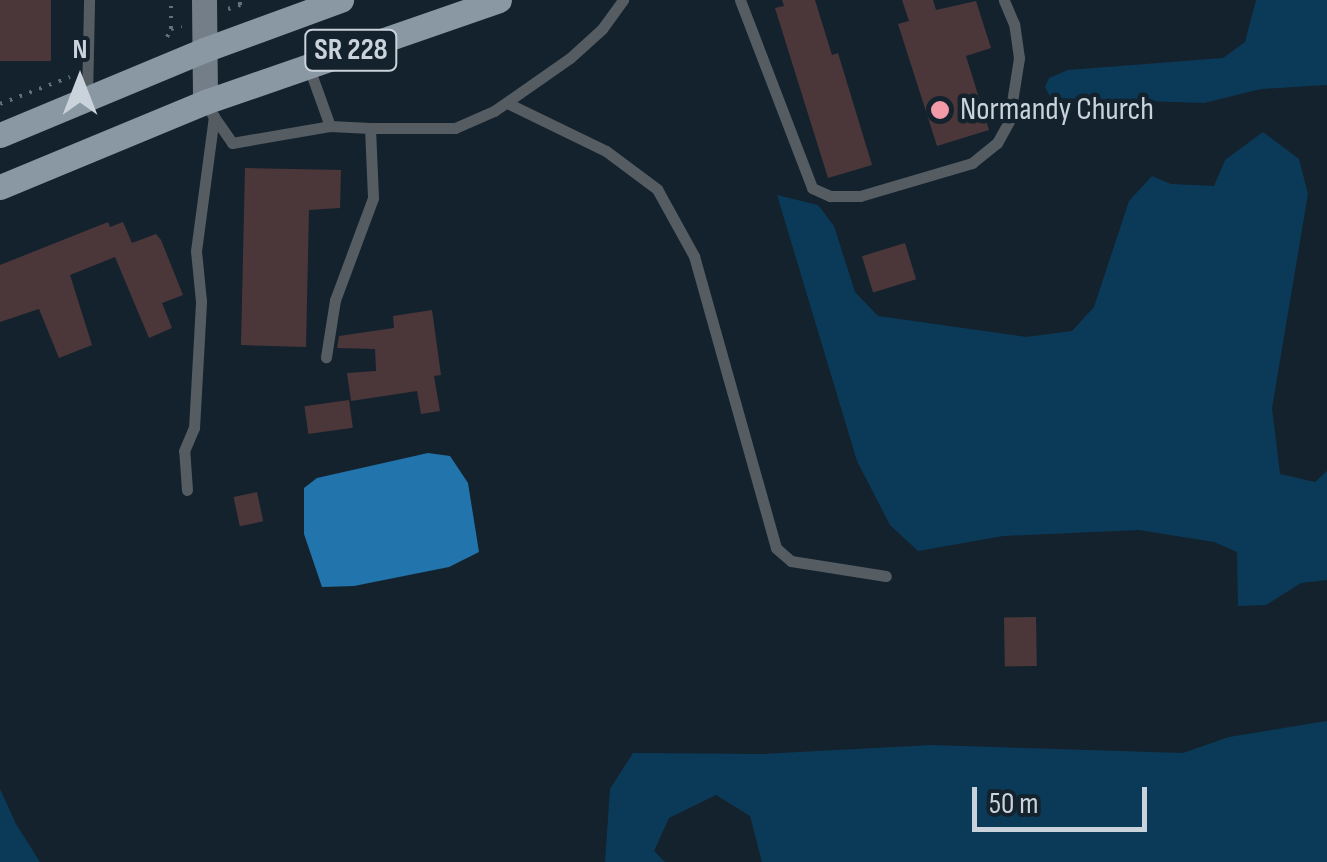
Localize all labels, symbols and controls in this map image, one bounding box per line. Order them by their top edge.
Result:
road number: SR 228 [304,25,398,75]
north arrow [30,30,130,130]
text: N [73,33,87,66]
place label: Normandy Church [960,91,1154,129]
marker: Normandy Church [929,99,951,121]
scale bar [977,767,1152,829]
text: 50 m [989,786,1038,822]

